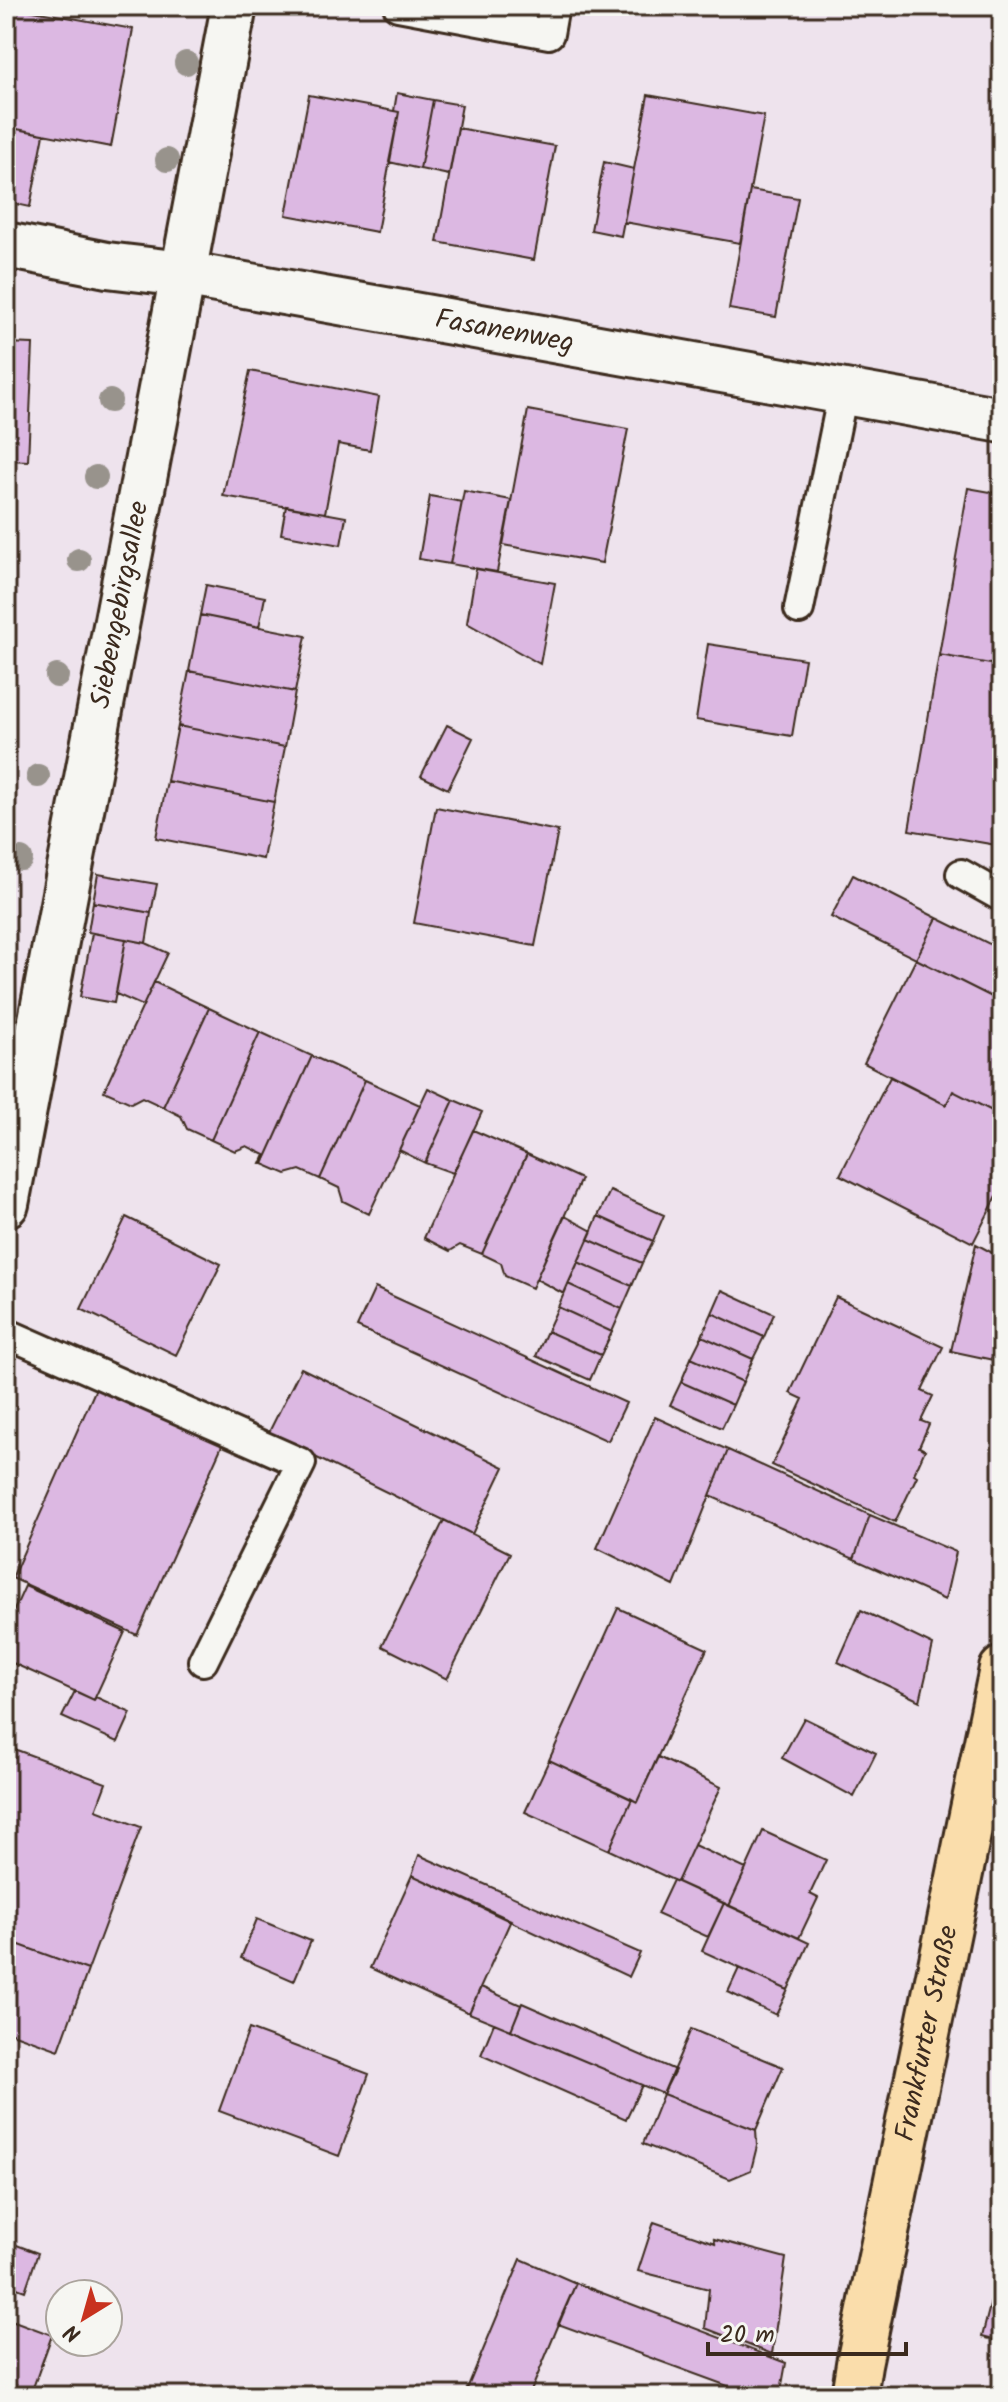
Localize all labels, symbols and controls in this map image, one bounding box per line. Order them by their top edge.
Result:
street label: Fasanenweg [432,297,577,366]
street label: Siebengebirgsallee [78,497,162,712]
street label: Frankfurter Straße [883,1921,971,2145]
north arrow [44,2278,124,2358]
scale bar [708,2306,906,2356]
text: N [57,2314,90,2350]
text: 20 m [720,2316,775,2355]

